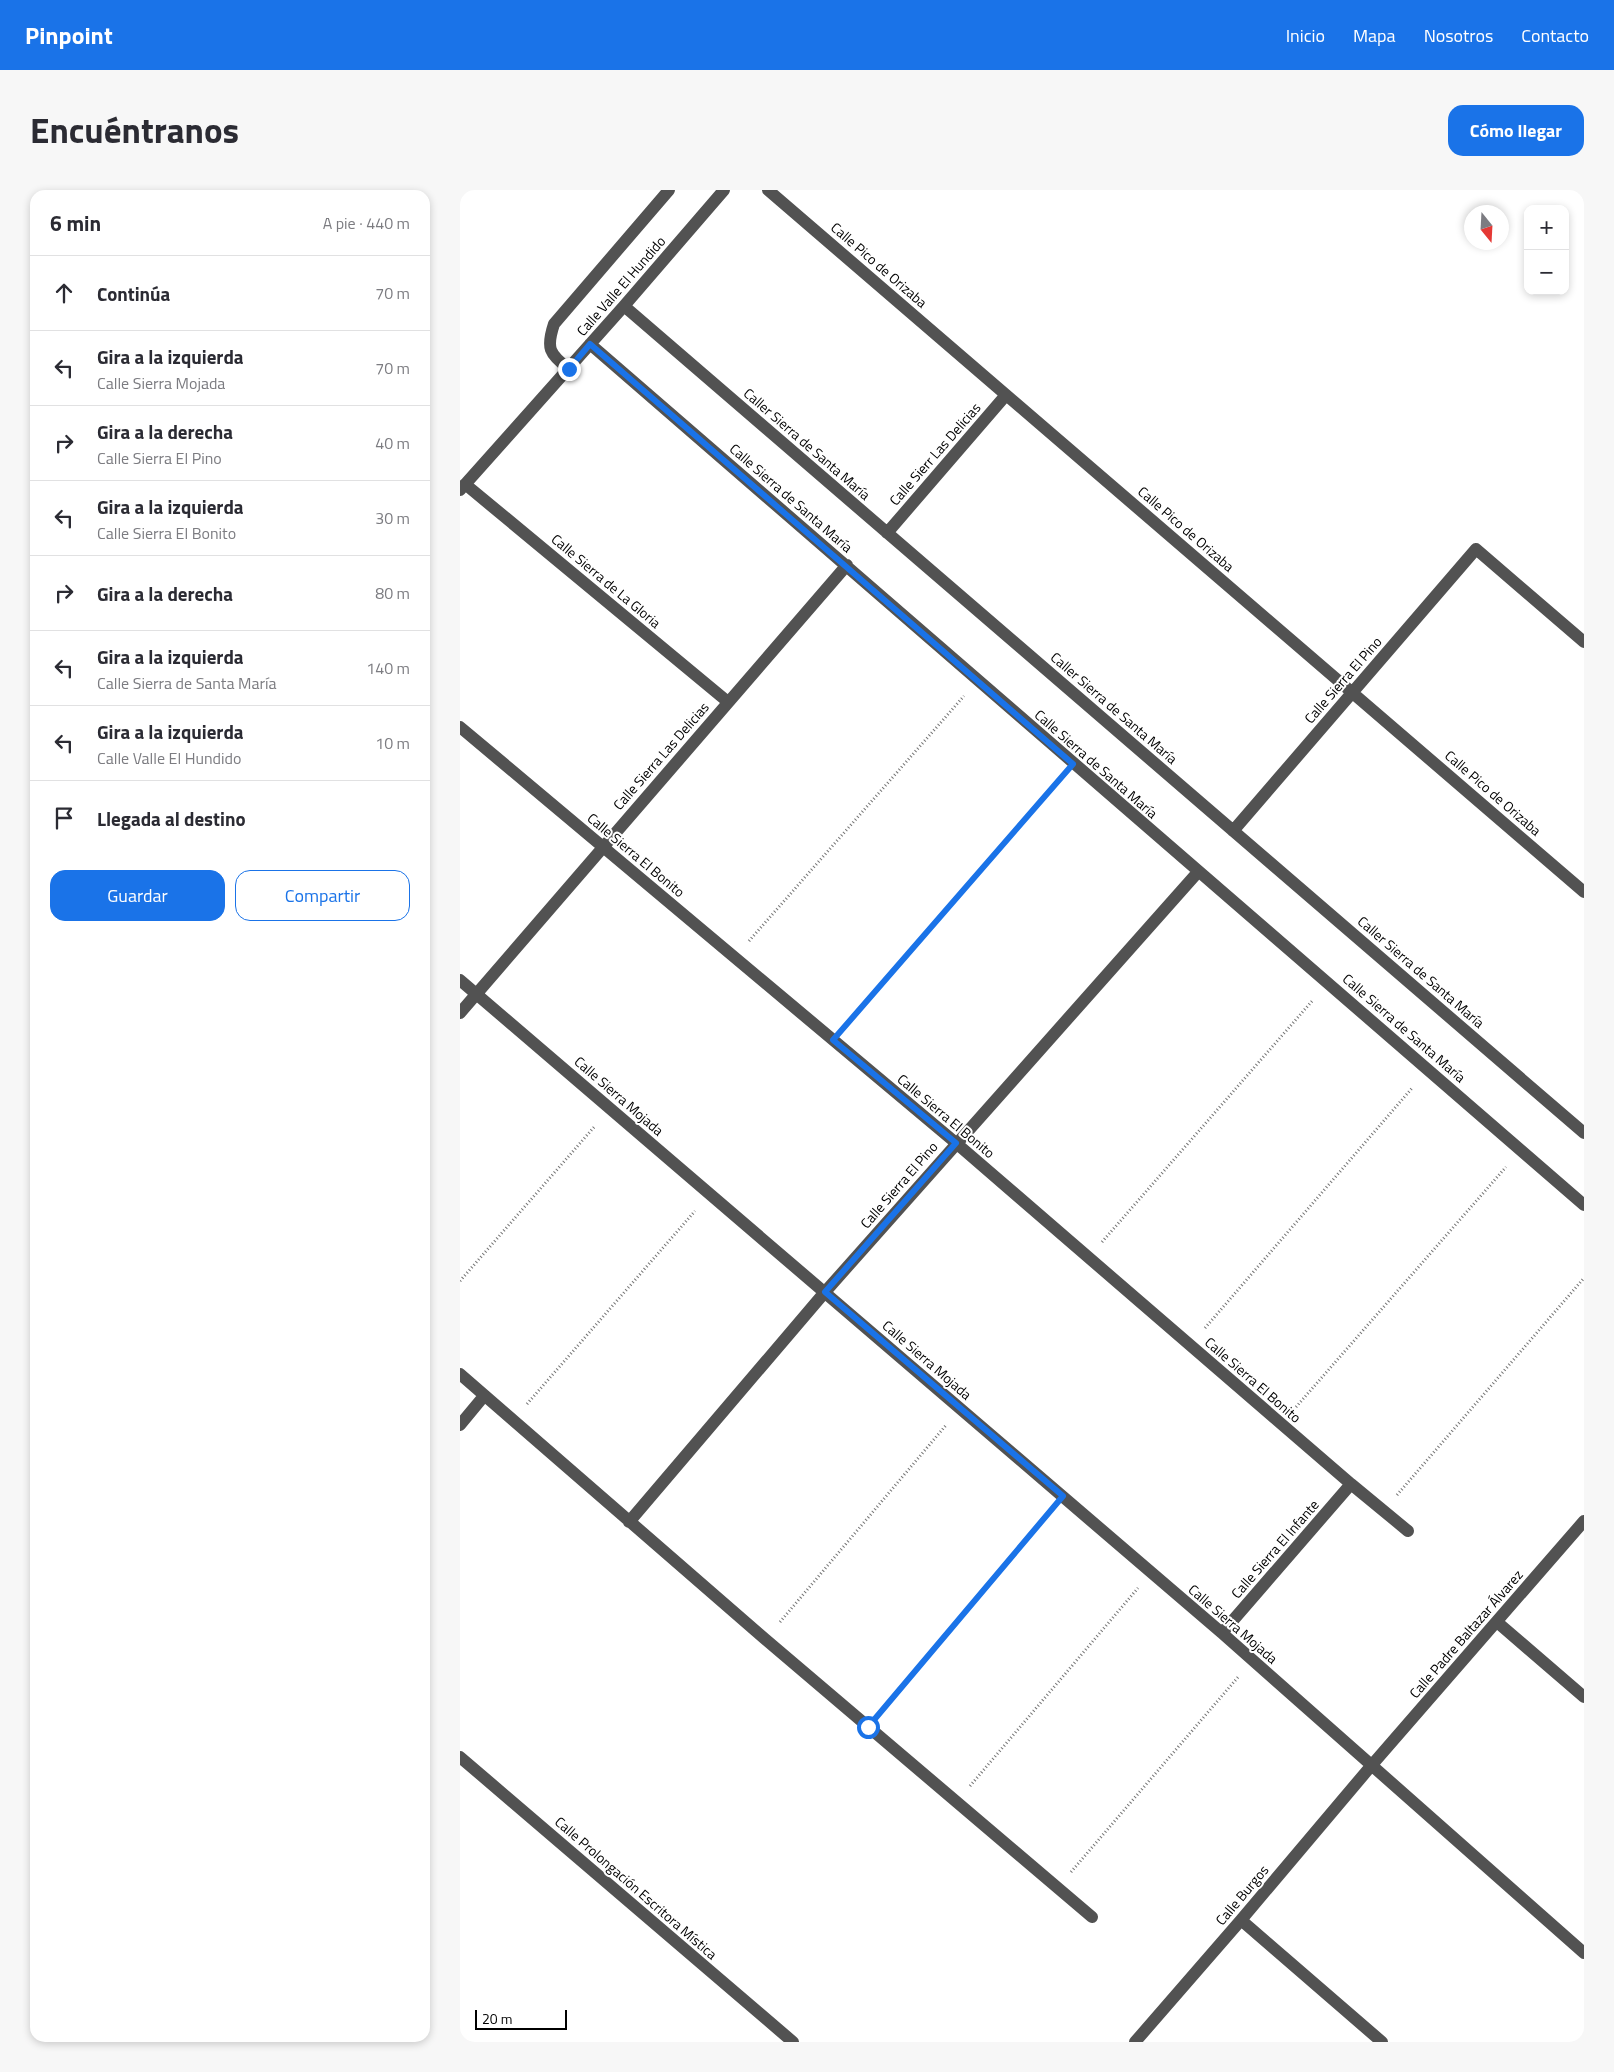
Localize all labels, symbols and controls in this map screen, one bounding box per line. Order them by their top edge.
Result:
text: Pinpoint [25,17,113,53]
text: Inicio [1286,22,1325,49]
text: Mapa [1353,22,1396,49]
text: Nosotros [1424,22,1493,49]
text: Contacto [1521,22,1589,49]
text: Encuéntranos [30,103,239,157]
button: Cómo llegar [1448,105,1584,156]
north arrow [1464,205,1509,250]
map controls [1524,205,1569,295]
button: + [1524,205,1569,250]
text: 6 min [50,207,101,239]
text: A pie · 440 m [323,211,410,235]
street label: Calle Pico de Orizaba [827,217,932,312]
street label: Calle Valle El Hundido [571,231,670,340]
button: − [1524,250,1569,295]
icon: ahead [50,279,78,307]
text: Continúa [97,279,170,308]
text: 70 m [375,281,410,305]
text: Gira a la izquierda [97,342,244,371]
icon: left [50,354,78,382]
text: 70 m [375,356,410,380]
route end [558,358,581,381]
text: Calle Sierra Mojada [97,371,225,395]
street label: Caller Sierra de Santa María [739,383,875,505]
street label: Calle Sierr Las Delicias [884,398,985,510]
text: Gira a la derecha [97,417,233,446]
icon: right [50,429,78,457]
text: 40 m [375,431,410,455]
street label: Calle Sierra de Santa María [725,438,857,557]
text: Calle Sierra El Pino [97,446,222,470]
street label: Calle Pico de Orizaba [1134,481,1239,576]
text: Gira a la izquierda [97,492,244,521]
icon: left [50,504,78,532]
text: 30 m [375,506,410,530]
text: Calle Sierra El Bonito [97,521,236,545]
street label: Calle Sierra de La Gloria [547,528,666,633]
icon: right [50,579,78,607]
text: Gira a la derecha [97,579,233,608]
text: 80 m [375,581,410,605]
street label: Calle Sierra El Pino [1299,632,1386,728]
text: Gira a la izquierda [97,642,244,671]
street label: Caller Sierra de Santa María [1046,647,1182,769]
icon: left [50,654,78,682]
text: 140 m [366,656,410,680]
text: Calle Sierra de Santa María [97,671,277,695]
street label: Calle Sierra Las Delicias [608,697,714,814]
street label: Calle Sierra de Santa María [1030,704,1162,823]
text: Gira a la izquierda [97,717,244,746]
icon: left [50,729,78,757]
text: 10 m [375,731,410,755]
street label: Calle Pico de Orizaba [1441,745,1546,840]
text: Calle Valle El Hundido [97,746,241,770]
icon: arrive [50,804,78,832]
text: Llegada al destino [97,804,246,833]
street label: Calle Sierra El Bonito [583,807,690,902]
button: Guardar [50,870,225,921]
button: Compartir [235,870,410,921]
street label: Caller Sierra de Santa María [1353,911,1489,1033]
street label: Calle Sierra de Santa María [1338,968,1470,1087]
street label: Calle Sierra Mojada [570,1051,669,1140]
street label: Calle Sierra El Bonito [893,1068,1000,1163]
street label: Calle Sierra El Pino [855,1137,942,1233]
street label: Calle Sierra Mojada [878,1315,977,1404]
street label: Calle Sierra El Bonito [1201,1332,1306,1427]
street label: Calle Sierra El Infante [1226,1495,1324,1603]
street label: Calle Padre Baltazar Álvarez [1404,1565,1527,1703]
street label: Calle Sierra Mojada [1184,1579,1283,1668]
route start [857,1716,880,1739]
street label: Calle Prolongación Escritora Mística [551,1811,722,1964]
street label: Calle Burgos [1210,1860,1273,1929]
scale bar [475,2007,568,2030]
text: 20 m [482,2008,512,2029]

